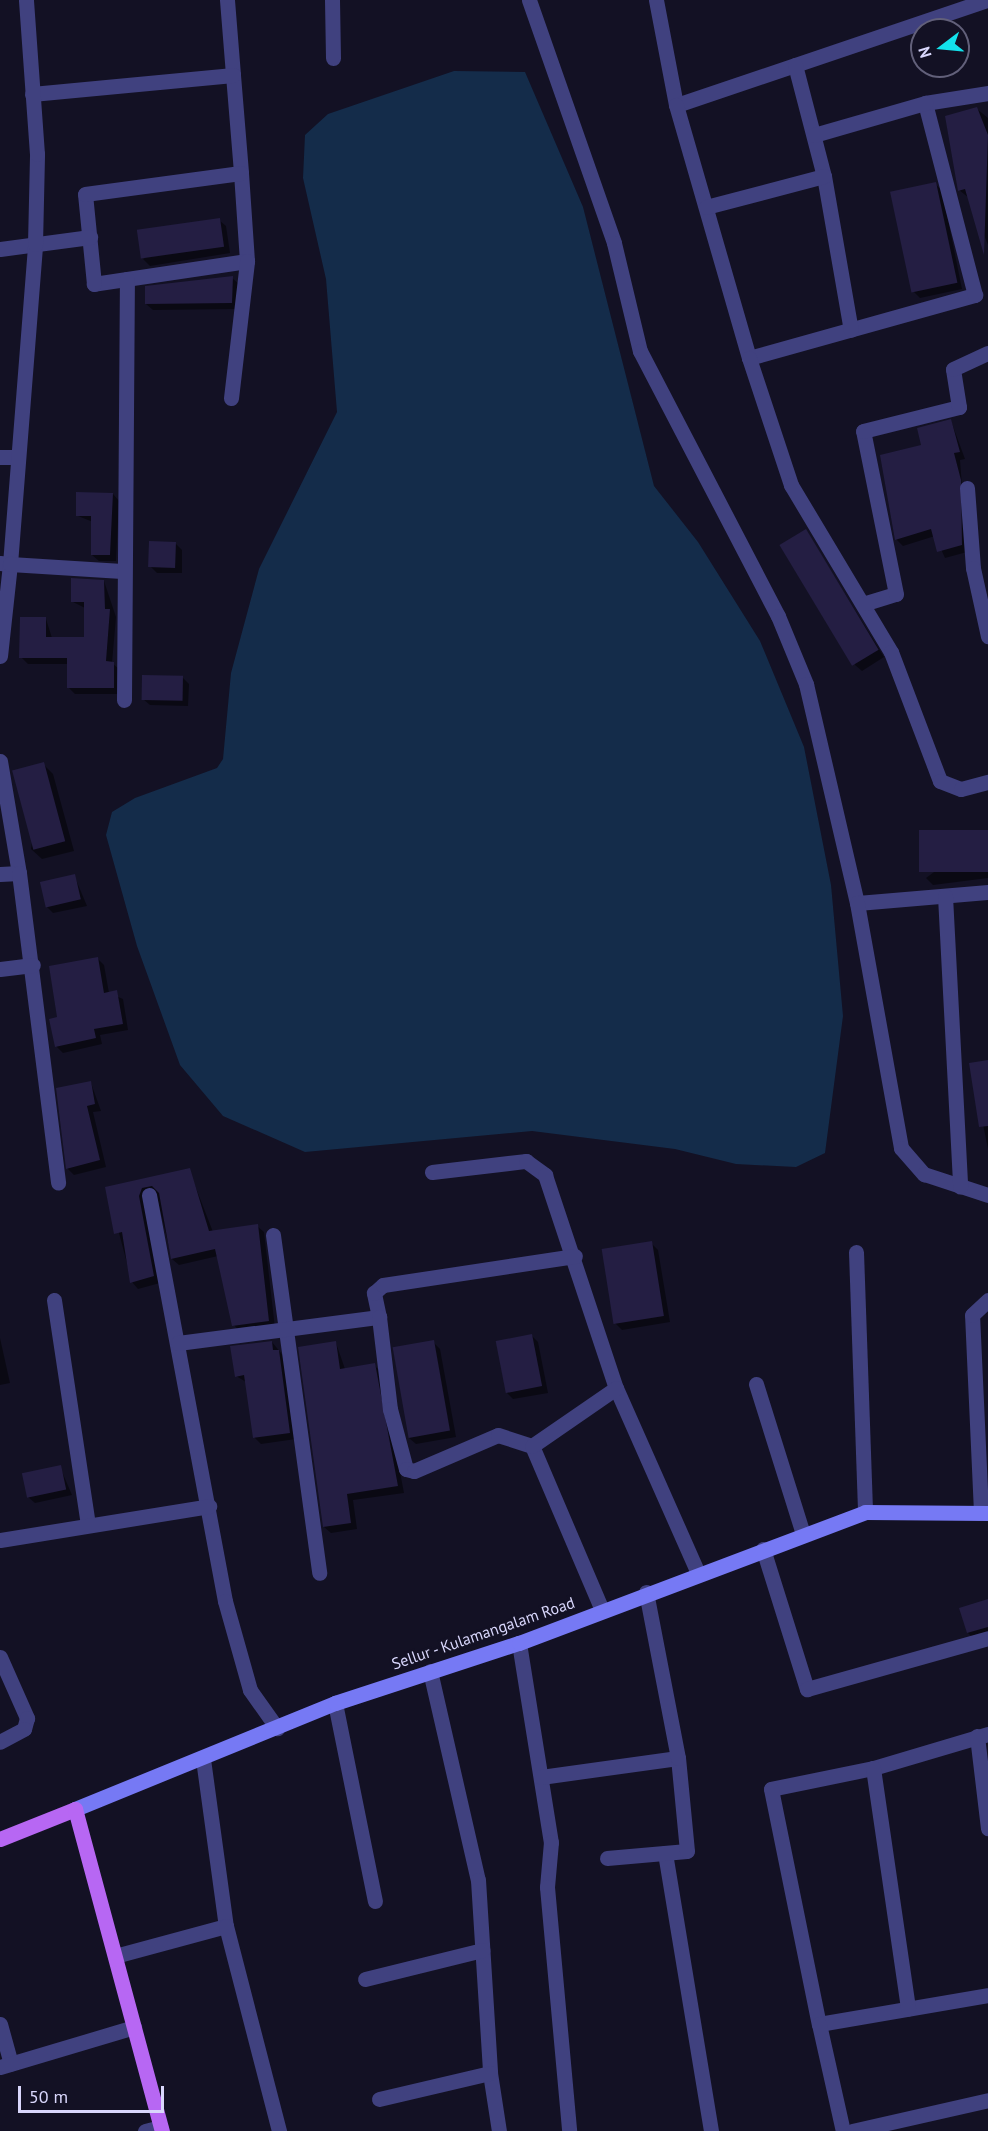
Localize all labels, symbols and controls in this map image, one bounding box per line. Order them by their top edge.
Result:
north arrow [910,18,970,78]
text: N [914,45,936,60]
street label: Sellur - Kulamangalam Road [388,1592,578,1674]
scale bar [21,2074,166,2112]
text: 50 m [29,2085,68,2108]

